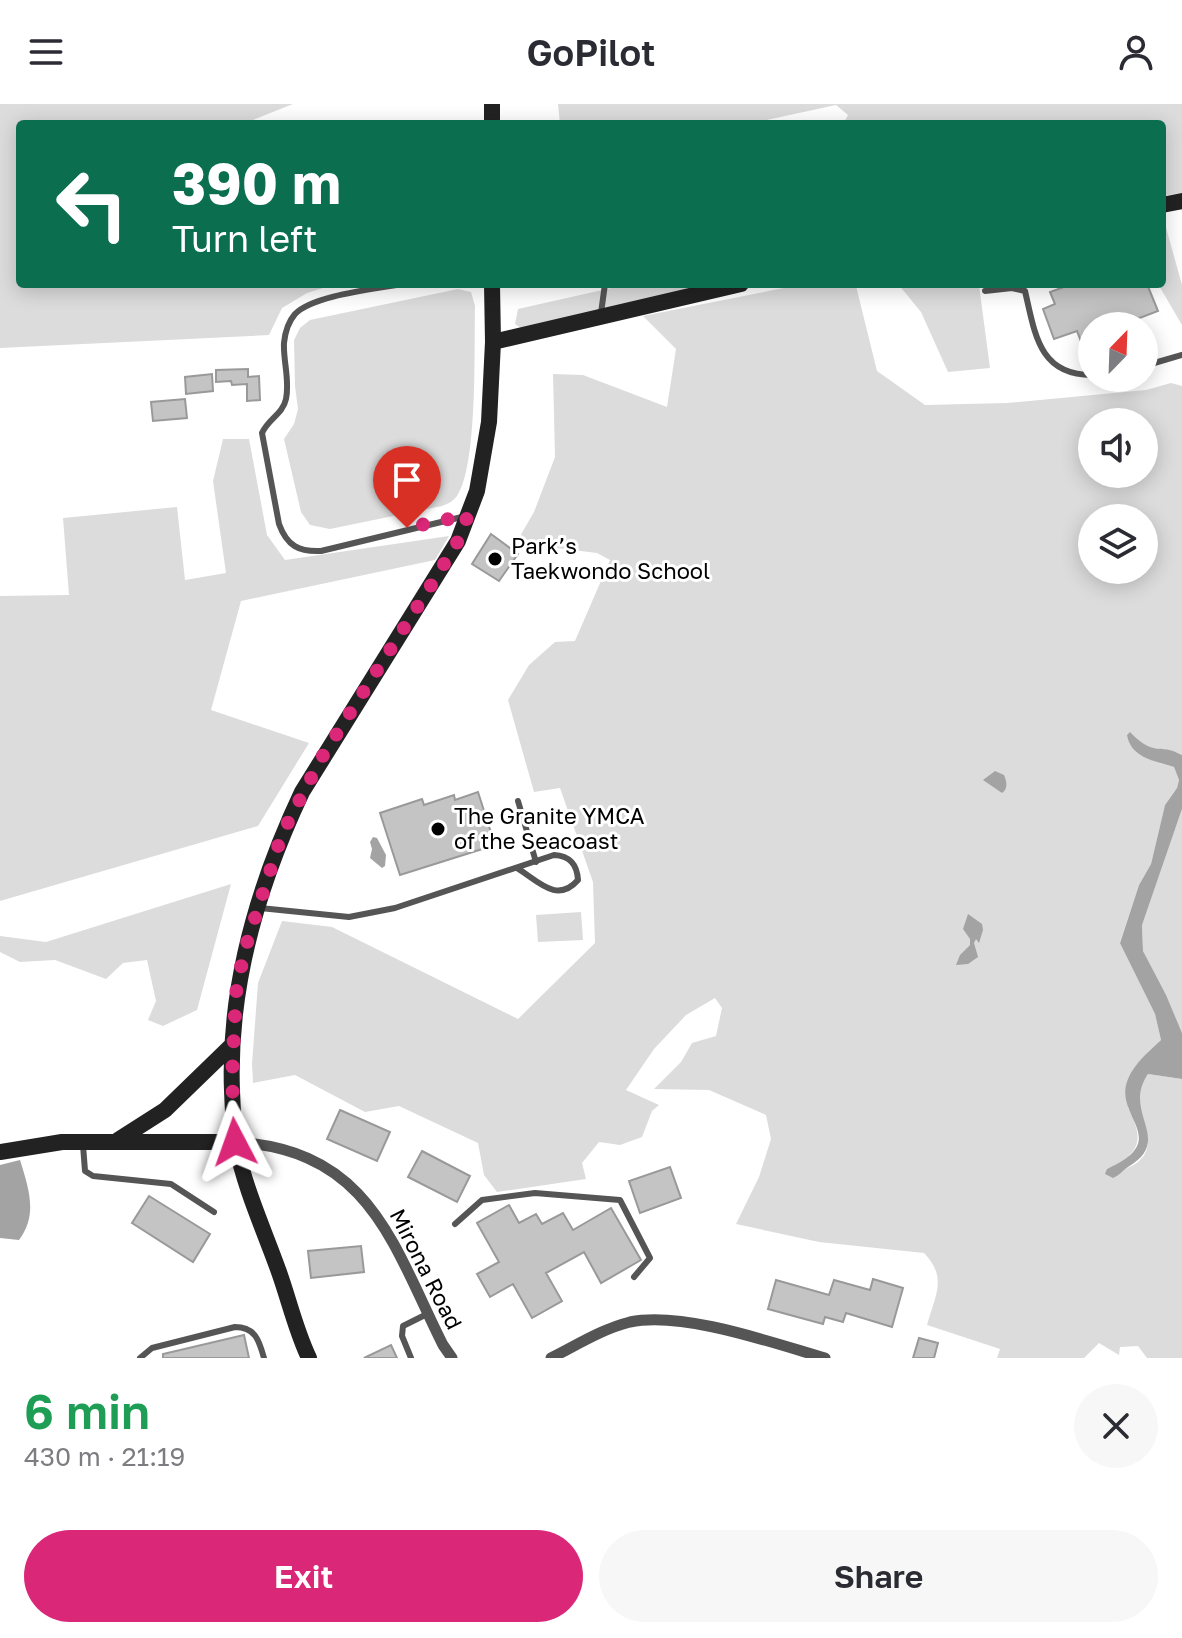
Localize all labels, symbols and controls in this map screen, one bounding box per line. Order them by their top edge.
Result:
icon: menu [24,30,68,74]
icon: person [1114,30,1158,74]
text: GoPilot [527,31,655,74]
text: 390 m [172,149,341,216]
icon: left [40,152,144,256]
text: Turn left [172,217,318,260]
north arrow [1078,312,1158,392]
map controls [1078,312,1158,584]
button: sound [1078,408,1158,488]
pin [373,446,441,528]
icon: arrive [385,458,429,502]
button: layers [1078,504,1158,584]
place label: Park’s Taekwondo School [511,532,710,584]
marker: Park’s Taekwondo School [486,550,504,568]
place label: The Granite YMCA of the Seacoast [454,802,645,854]
marker: The Granite YMCA of the Seacoast [429,820,447,838]
position arrow [193,1100,277,1184]
street label: Mirona Road [385,1204,468,1334]
text: 6 min [24,1382,150,1440]
button: close [1074,1384,1158,1468]
text: 430 m · 21:19 [24,1441,185,1472]
button: Exit [24,1530,583,1622]
button: Share [599,1530,1158,1622]

